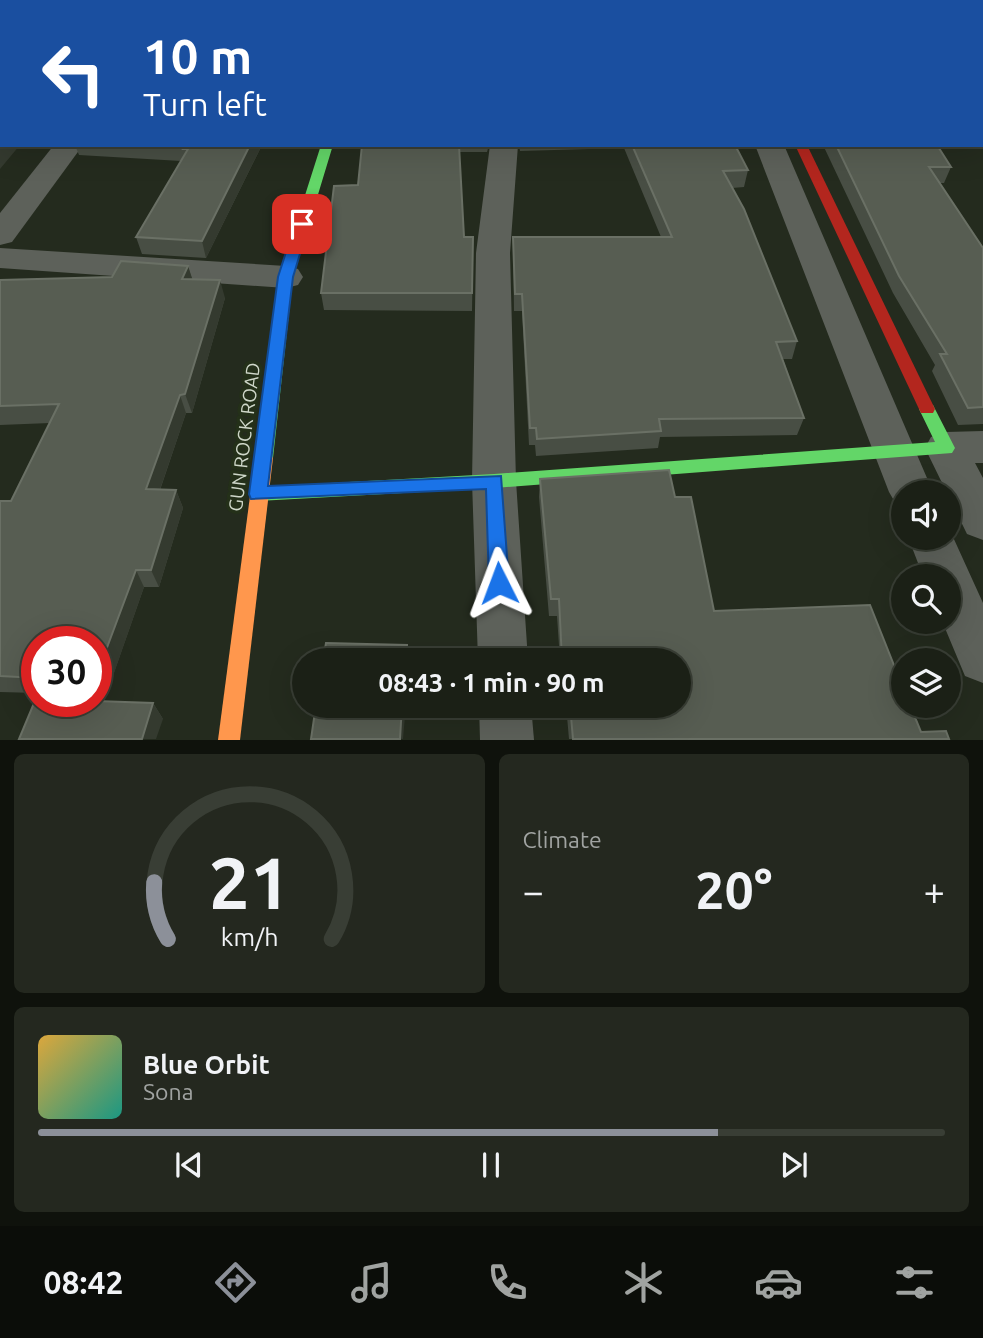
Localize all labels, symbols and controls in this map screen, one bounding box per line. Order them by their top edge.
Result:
icon: left [28,28,119,119]
text: 10 m [143,28,252,83]
text: Turn left [143,86,267,122]
pin [272,194,332,254]
icon: arrive [283,205,321,243]
street label: GUN ROCK ROAD [224,361,264,513]
map controls [891,480,961,718]
button: sound [891,480,961,550]
position arrow [462,546,536,620]
button: search [891,564,961,634]
speed limit sign: 30 [21,626,112,717]
button: layers [891,648,961,718]
text: 08:43 · 1 min · 90 m [378,668,605,697]
text: Climate [523,827,602,852]
text: 21 [208,842,290,924]
text: 20° [695,861,772,919]
text: − [523,870,544,912]
text: + [924,870,945,912]
text: km/h [220,923,278,951]
text: Blue Orbit [143,1050,270,1079]
text: Sona [143,1079,193,1104]
icon: previous [170,1146,208,1184]
icon: pause [472,1146,510,1184]
icon: next [775,1146,813,1184]
icon: directions [211,1258,260,1307]
icon: music [347,1258,396,1307]
icon: phone [483,1258,532,1307]
icon: climate [619,1258,668,1307]
icon: car [754,1258,803,1307]
icon: filters [890,1258,939,1307]
text: 08:42 [43,1264,124,1300]

